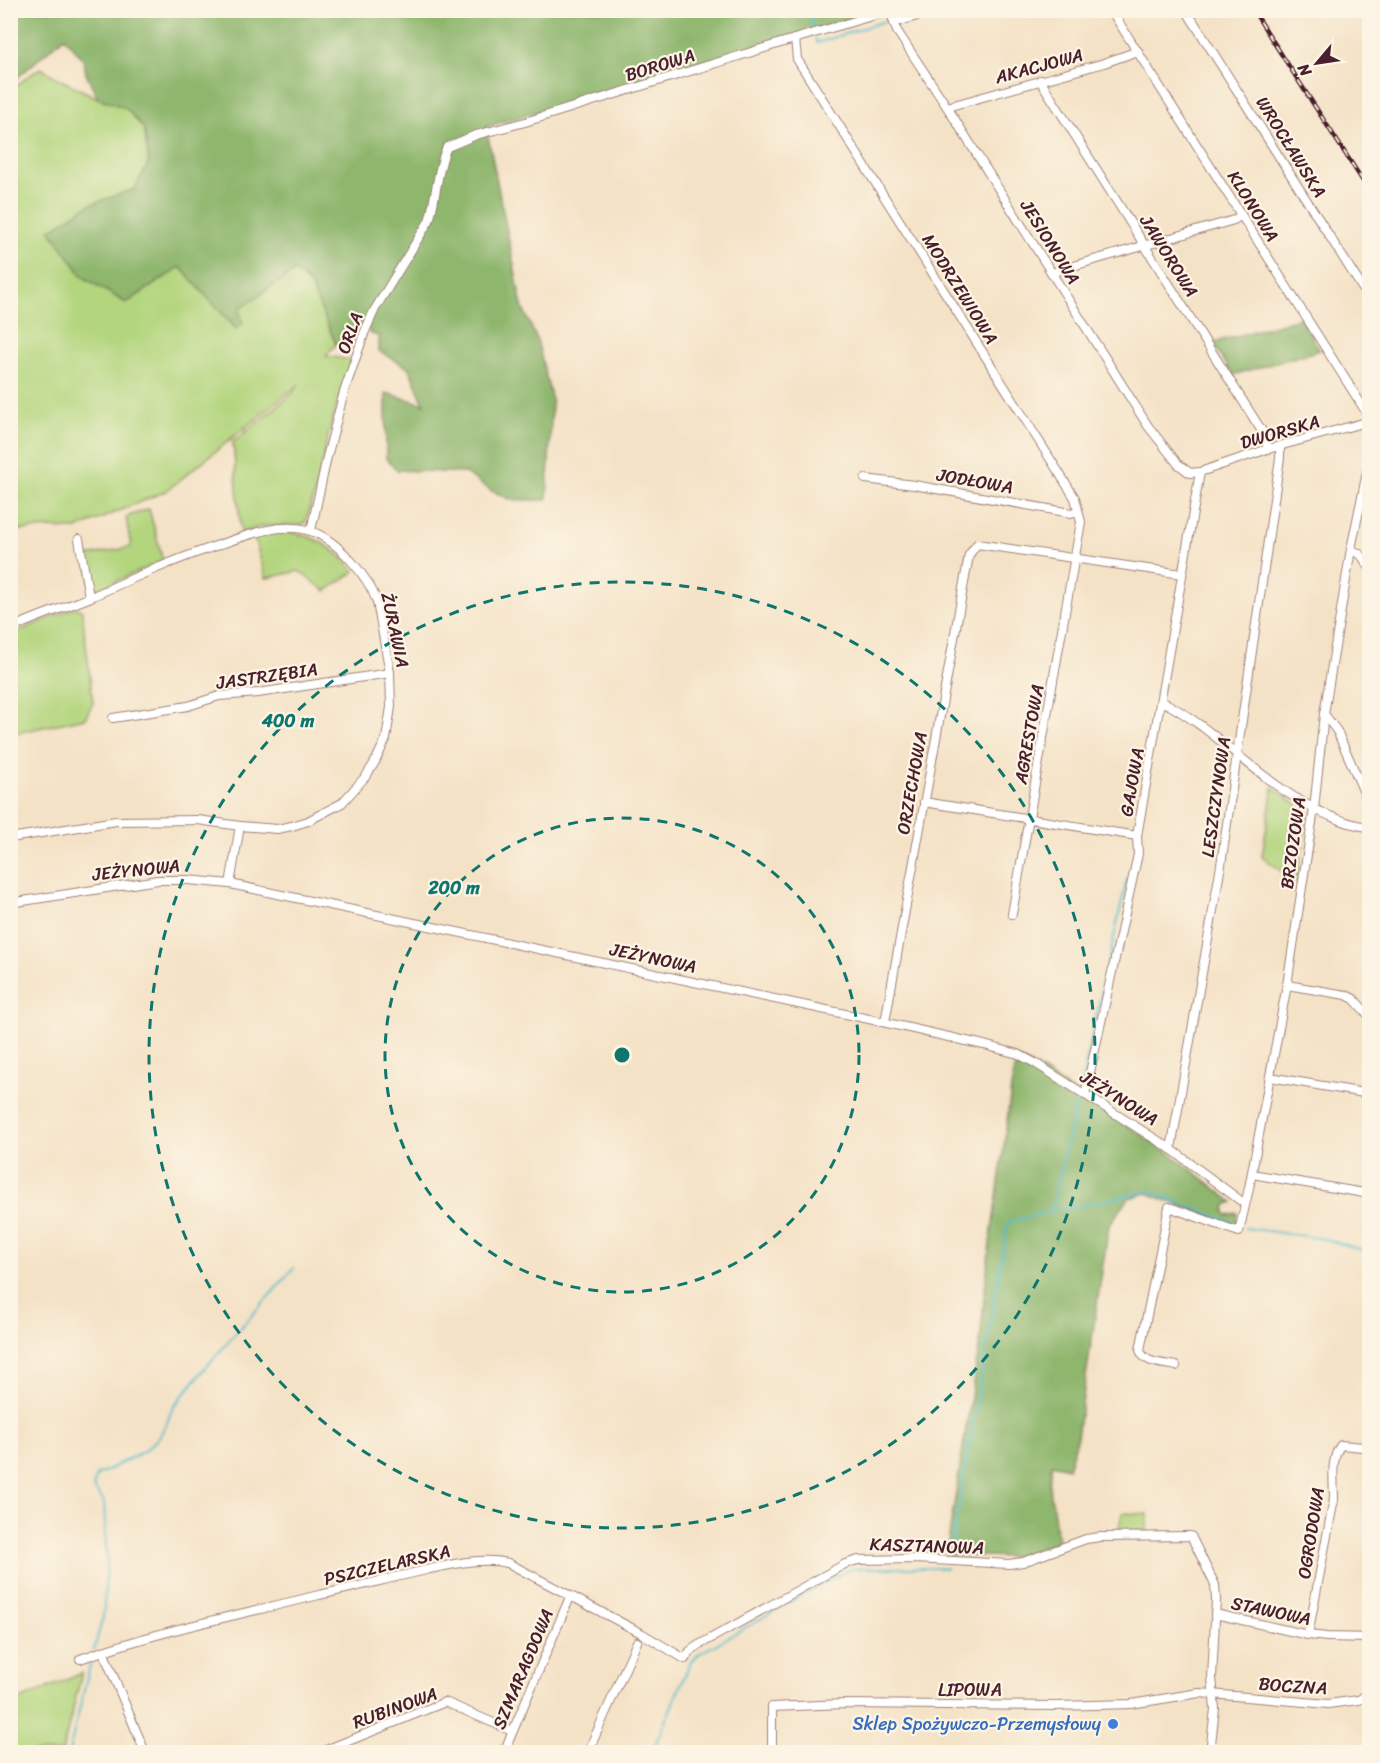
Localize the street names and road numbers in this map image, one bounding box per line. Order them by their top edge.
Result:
street label: BOROWA [621,39,699,91]
street label: AKACJOWA [990,39,1087,93]
street label: WROCŁAWSKA [1247,90,1335,204]
street label: KLONOWA [1218,164,1288,248]
street label: JESIONOWA [1011,192,1089,291]
street label: JAWOROWA [1130,207,1207,304]
street label: MODRZEWIOWA [913,227,1007,351]
street label: ORLA [328,308,372,358]
street label: DWORSKA [1237,405,1323,459]
street label: JODŁOWA [933,458,1016,503]
street label: ŻURAWIA [371,589,419,671]
street label: JASTRZĘBIA [213,653,320,699]
street label: AGRESTOWA [1004,681,1054,788]
street label: ORZECHOWA [887,729,937,837]
street label: LESZCZYNOWA [1192,735,1240,859]
street label: GAJOWA [1110,745,1154,819]
street label: BRZOZOWA [1271,795,1315,891]
street label: JEŻYNOWA [90,850,181,891]
street label: JEŻYNOWA [606,933,699,983]
street label: JEŻYNOWA [1073,1061,1165,1135]
street label: OGRODOWA [1288,1485,1334,1581]
street label: KASZTANOWA [869,1528,985,1564]
street label: PSZCZELARSKA [321,1535,453,1595]
street label: STAWOWA [1228,1587,1314,1635]
street label: SZMARAGDOWA [483,1604,563,1734]
street label: BOCZNA [1258,1668,1328,1704]
street label: LIPOWA [938,1674,1002,1706]
street label: RUBINOWA [348,1678,442,1738]

